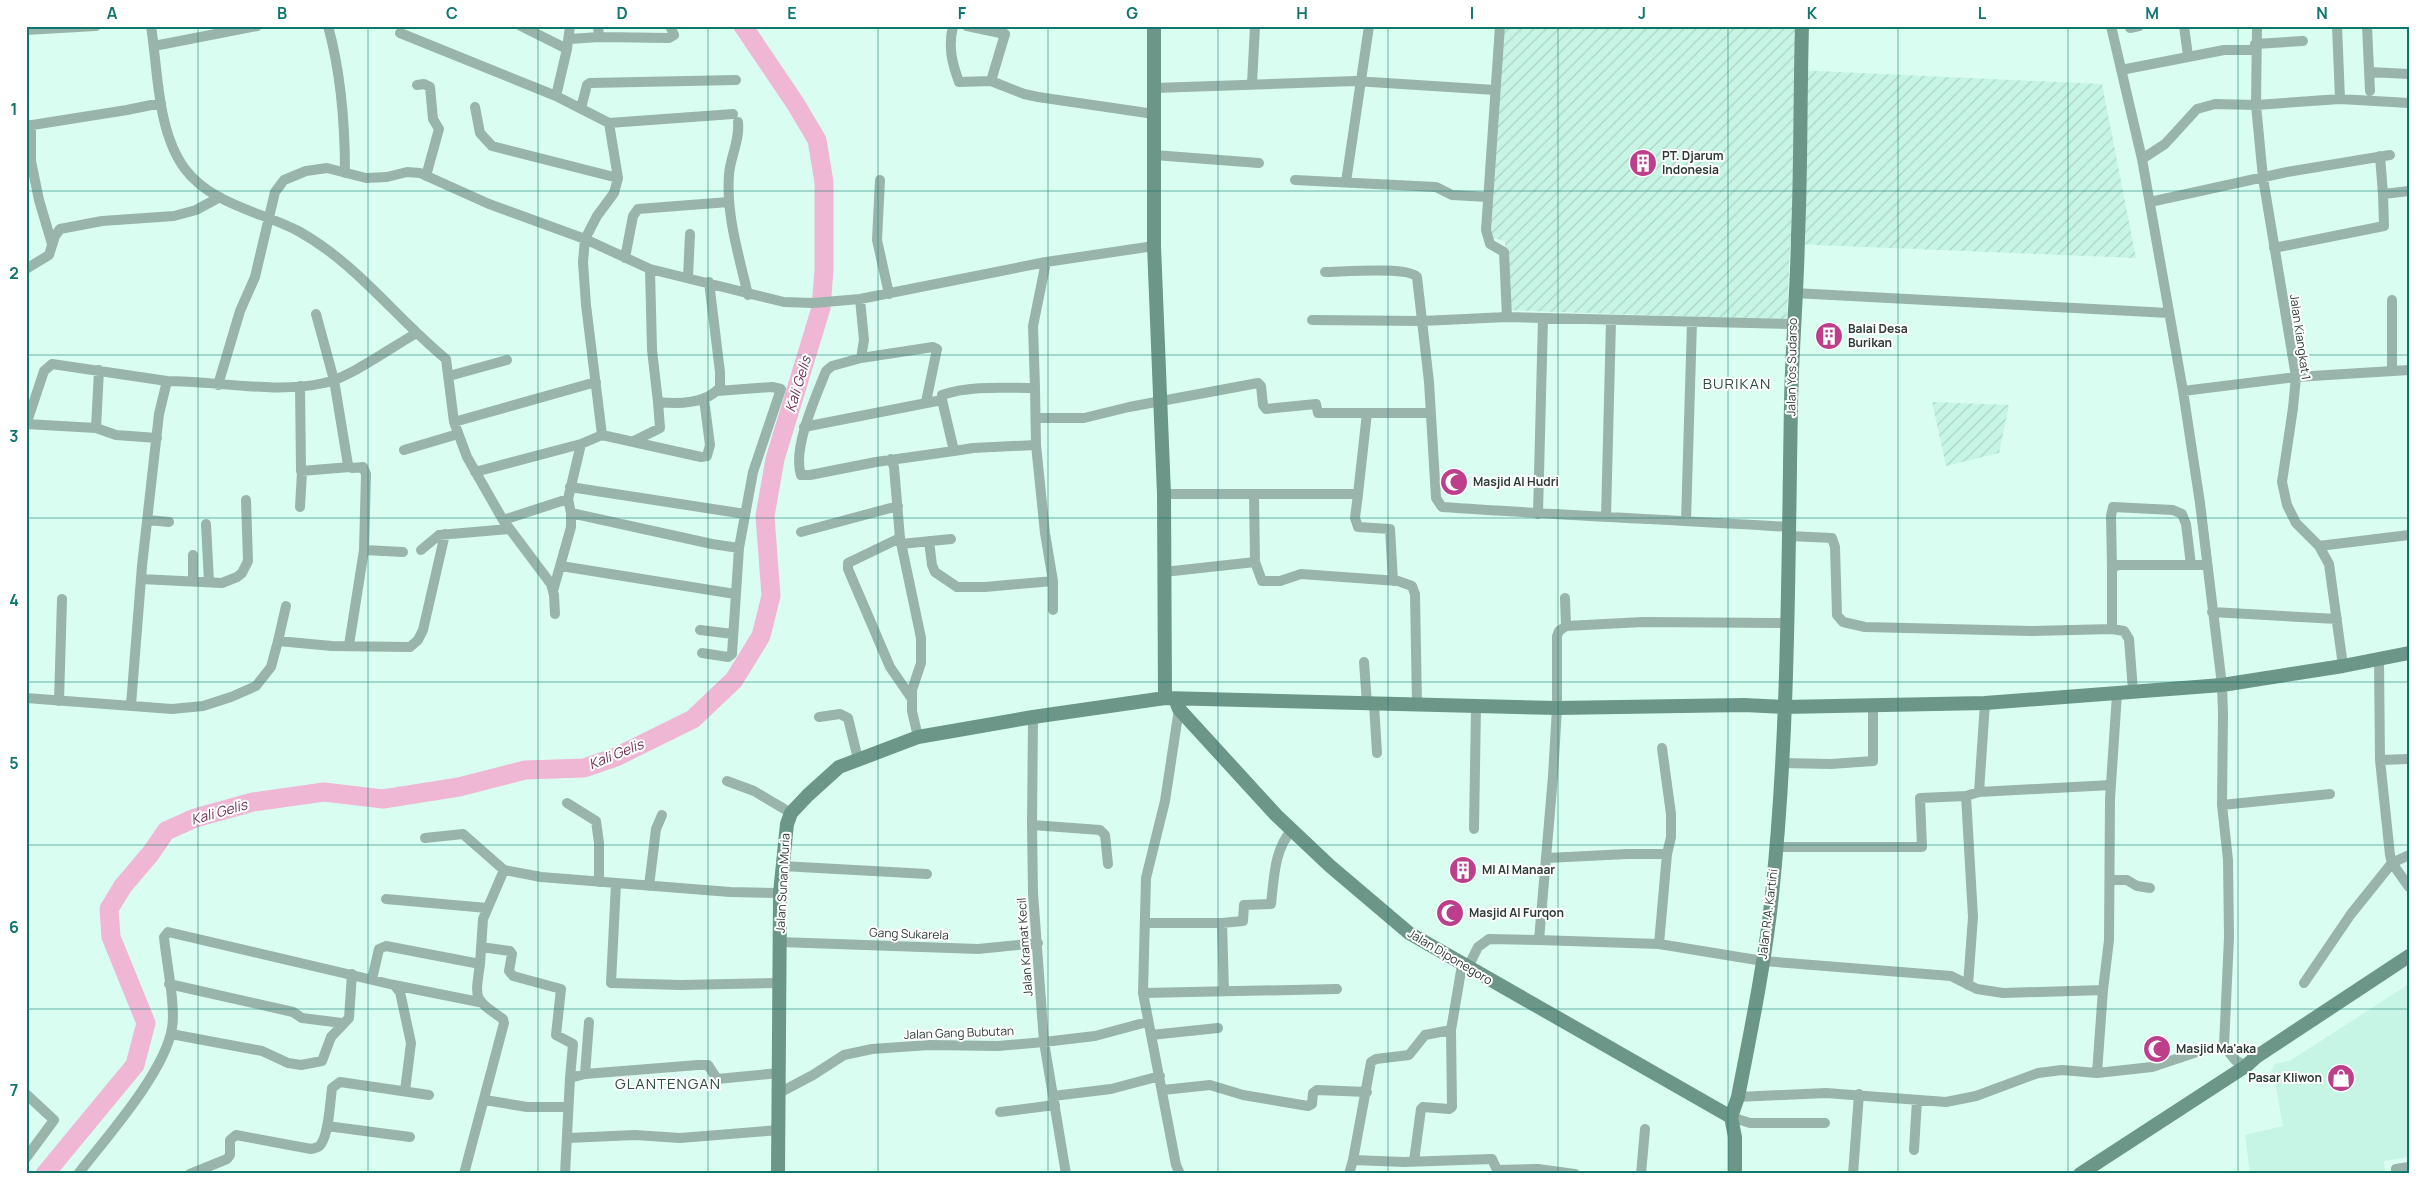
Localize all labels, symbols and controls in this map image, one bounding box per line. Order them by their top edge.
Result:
text: A [107,2,118,24]
text: B [277,2,287,24]
text: C [446,2,458,24]
text: D [616,2,628,24]
text: E [787,2,797,24]
text: F [958,2,967,24]
text: G [1126,2,1138,24]
text: H [1296,2,1308,24]
text: I [1470,2,1474,24]
text: J [1638,2,1646,24]
text: K [1807,2,1818,24]
text: L [1978,2,1987,24]
text: M [2145,2,2159,24]
text: N [2316,2,2328,24]
text: 1 [10,98,18,120]
place label: PT. Djarum Indonesia [1662,147,1724,178]
building icon: PT. Djarum Indonesia [1628,148,1658,178]
text: 2 [9,262,19,284]
street label: Jalan Kiangkat 1 [2286,293,2315,381]
street label: Jalan Yos Sudarso [1782,318,1801,416]
place label: Balai Desa Burikan [1848,320,1908,351]
building icon: Balai Desa Burikan [1814,321,1844,351]
water label: Kali Gelis [780,352,815,414]
district label: BURIKAN [1703,373,1771,394]
text: 3 [9,425,19,447]
mosque icon: Masjid Al Hudri [1439,467,1469,497]
place label: Masjid Al Hudri [1473,473,1559,490]
text: 4 [9,589,19,611]
water label: Kali Gelis [586,733,647,773]
text: 5 [9,752,19,774]
water label: Kali Gelis [189,794,251,829]
street label: Jalan Sunan Muria [771,833,794,933]
building icon: MI Al Manaar [1448,855,1478,885]
place label: MI Al Manaar [1482,861,1555,878]
street label: Jalan R.A. Kartini [1754,868,1781,960]
street label: Jalan Kramat Kecil [1013,897,1036,997]
mosque icon: Masjid Al Furqon [1435,898,1465,928]
place label: Masjid Al Furqon [1469,904,1564,921]
text: 6 [9,916,19,938]
street label: Gang Sukarela [869,924,949,943]
street label: Jalan Diponegoro [1405,925,1496,989]
street label: Jalan Gang Bubutan [904,1022,1014,1043]
mosque icon: Masjid Ma'aka [2142,1034,2172,1064]
place label: Masjid Ma'aka [2176,1040,2256,1057]
shop icon: Pasar Kliwon [2326,1063,2356,1093]
place label: Pasar Kliwon [2248,1069,2322,1086]
district label: GLANTENGAN [615,1073,721,1094]
text: 7 [10,1079,18,1101]

